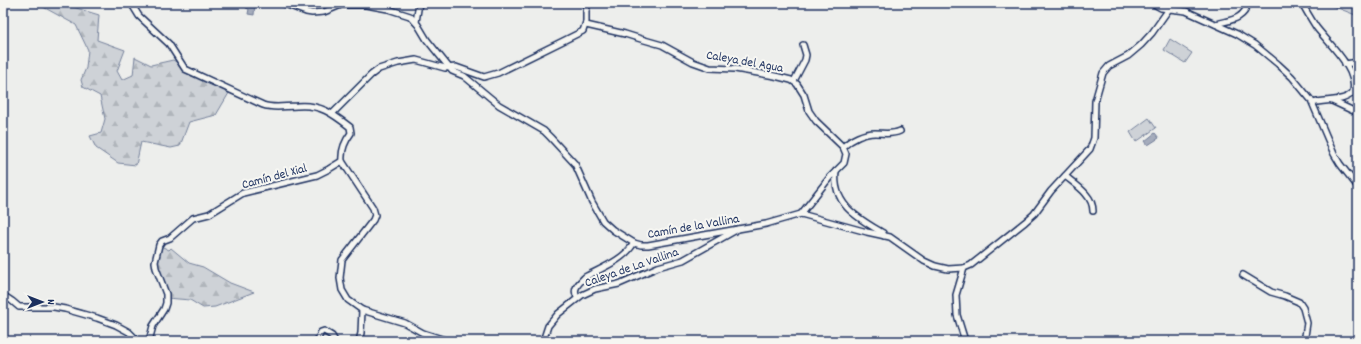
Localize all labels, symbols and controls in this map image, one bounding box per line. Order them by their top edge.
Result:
street label: Caleya del Agua [704,46,786,79]
street label: Camín del Xial [240,160,309,195]
street label: Camín de la Vallina [646,210,742,245]
street label: Caleya de La Vallina [582,243,682,293]
north arrow [22,282,62,322]
text: N [42,299,58,305]

